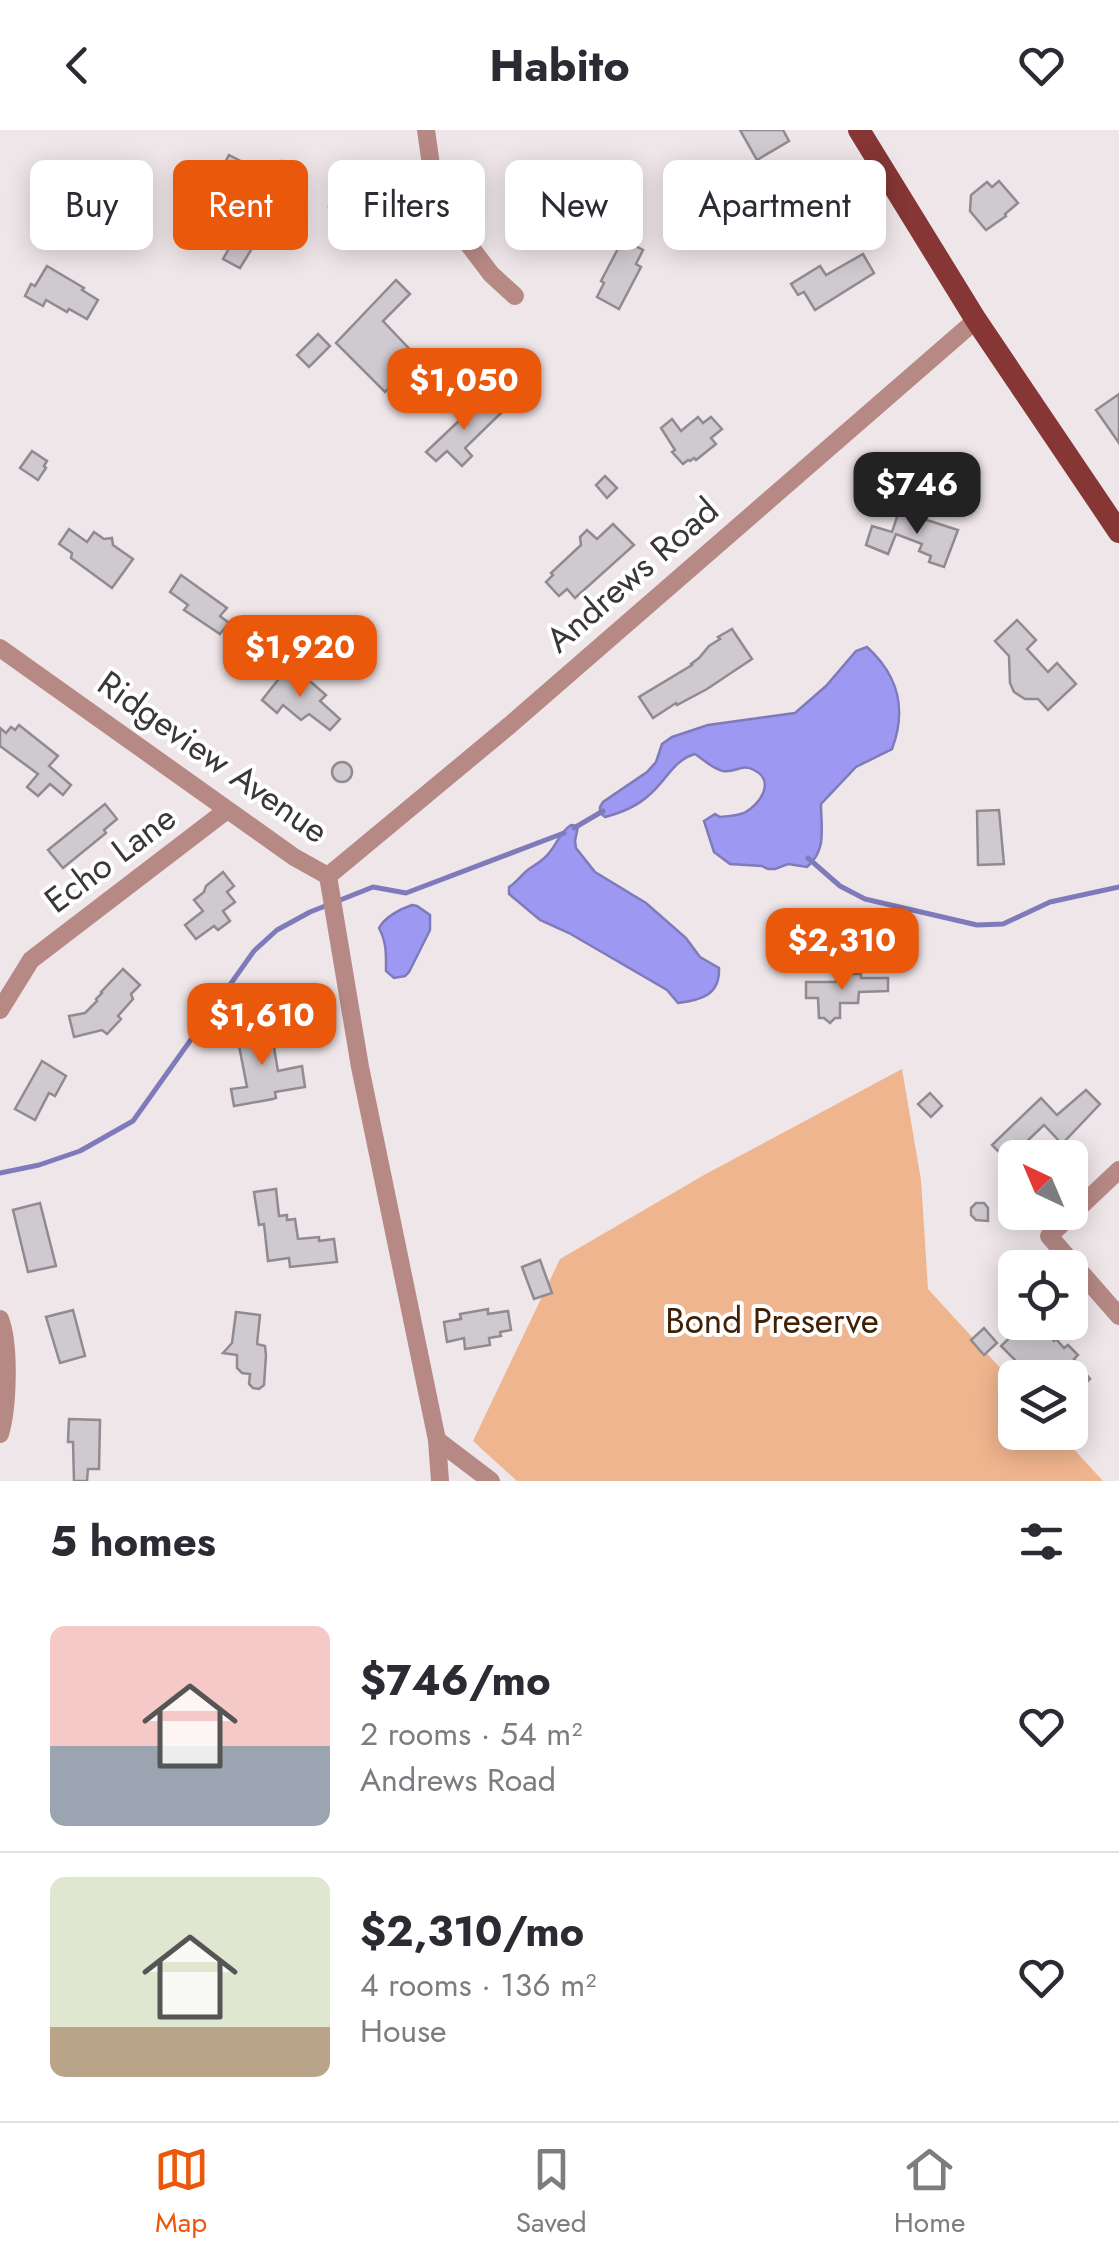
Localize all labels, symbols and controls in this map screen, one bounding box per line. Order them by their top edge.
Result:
text: Habito [489,33,630,98]
icon: back [50,38,105,93]
icon: heart [1014,38,1069,93]
chip: Buy [30,160,153,250]
chip: Rent [173,160,308,250]
chip: Filters [328,160,485,250]
chip: New [505,160,643,250]
chip: Apartment [663,160,886,250]
pin: $1,050 [383,348,545,433]
text: $1,050 [409,357,519,403]
pin: $746 [858,452,976,537]
text: $746 [876,461,958,507]
street label: Andrews Road [535,486,729,664]
pin: $1,920 [219,615,381,700]
text: $1,920 [245,624,355,670]
street label: Ridgeview Avenue [87,659,339,855]
street label: Echo Lane [34,793,186,925]
pin: $2,310 [761,908,923,993]
text: $2,310 [788,917,896,963]
pin: $1,610 [181,983,343,1068]
text: $1,610 [209,992,315,1038]
north arrow [998,1140,1088,1230]
map controls [998,1140,1088,1450]
button: locate [998,1250,1088,1340]
park label: Bond Preserve [665,1296,879,1346]
button: layers [998,1360,1088,1450]
text: 5 homes [50,1511,216,1572]
icon: filters [1014,1514,1069,1569]
text: $746/mo [360,1650,551,1711]
icon: home [130,1666,250,1786]
icon: heart [1014,1699,1069,1754]
text: 2 rooms · 54 m² [360,1711,582,1757]
text: Andrews Road [360,1757,556,1803]
text: $2,310/mo [360,1901,584,1962]
icon: home [130,1917,250,2037]
icon: heart [1014,1950,1069,2005]
text: 4 rooms · 136 m² [360,1962,596,2008]
text: House [360,2008,447,2054]
tab: Map [154,2142,209,2243]
tab: Saved [516,2142,587,2243]
tab: Home [894,2142,965,2243]

